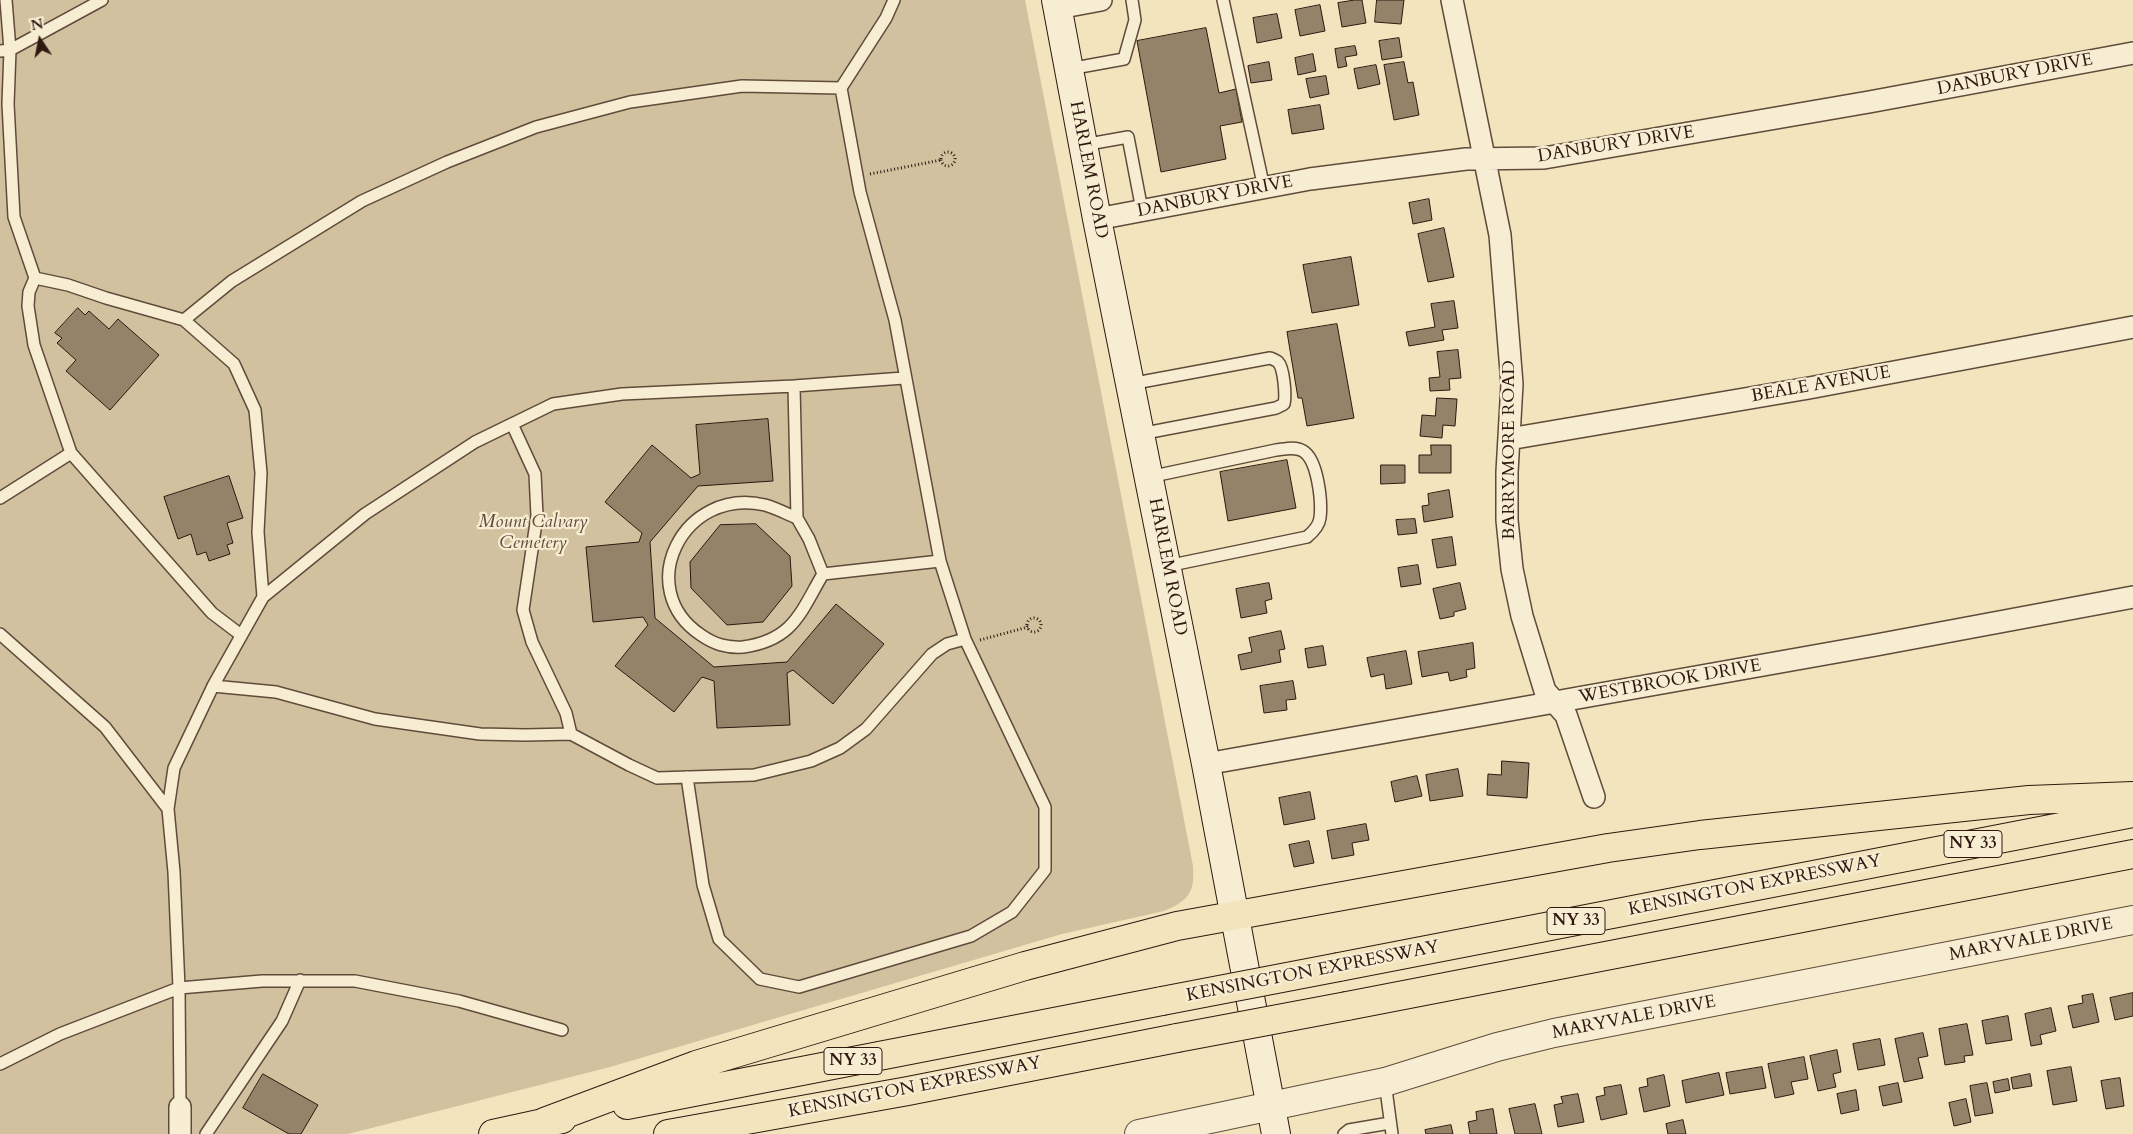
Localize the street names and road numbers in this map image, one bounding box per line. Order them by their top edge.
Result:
street label: DANBURY DRIVE [1935,49,2095,101]
street label: HARLEM ROAD [1064,99,1112,241]
street label: DANBURY DRIVE [1536,122,1696,168]
street label: DANBURY DRIVE [1135,171,1295,223]
street label: BARRYMORE ROAD [1499,360,1521,540]
street label: BEALE AVENUE [1750,362,1892,408]
street label: HARLEM ROAD [1143,496,1191,638]
street label: WESTBROOK DRIVE [1577,655,1763,709]
road number: NY 33 [1944,831,2002,858]
street label: KENSINGTON EXPRESSWAY [1627,851,1883,921]
road number: NY 33 [1547,908,1605,934]
street label: MARYVALE DRIVE [1947,914,2115,966]
street label: KENSINGTON EXPRESSWAY [1185,937,1441,1007]
street label: MARYVALE DRIVE [1550,992,1718,1044]
road number: NY 33 [824,1048,882,1074]
street label: KENSINGTON EXPRESSWAY [787,1053,1043,1123]

